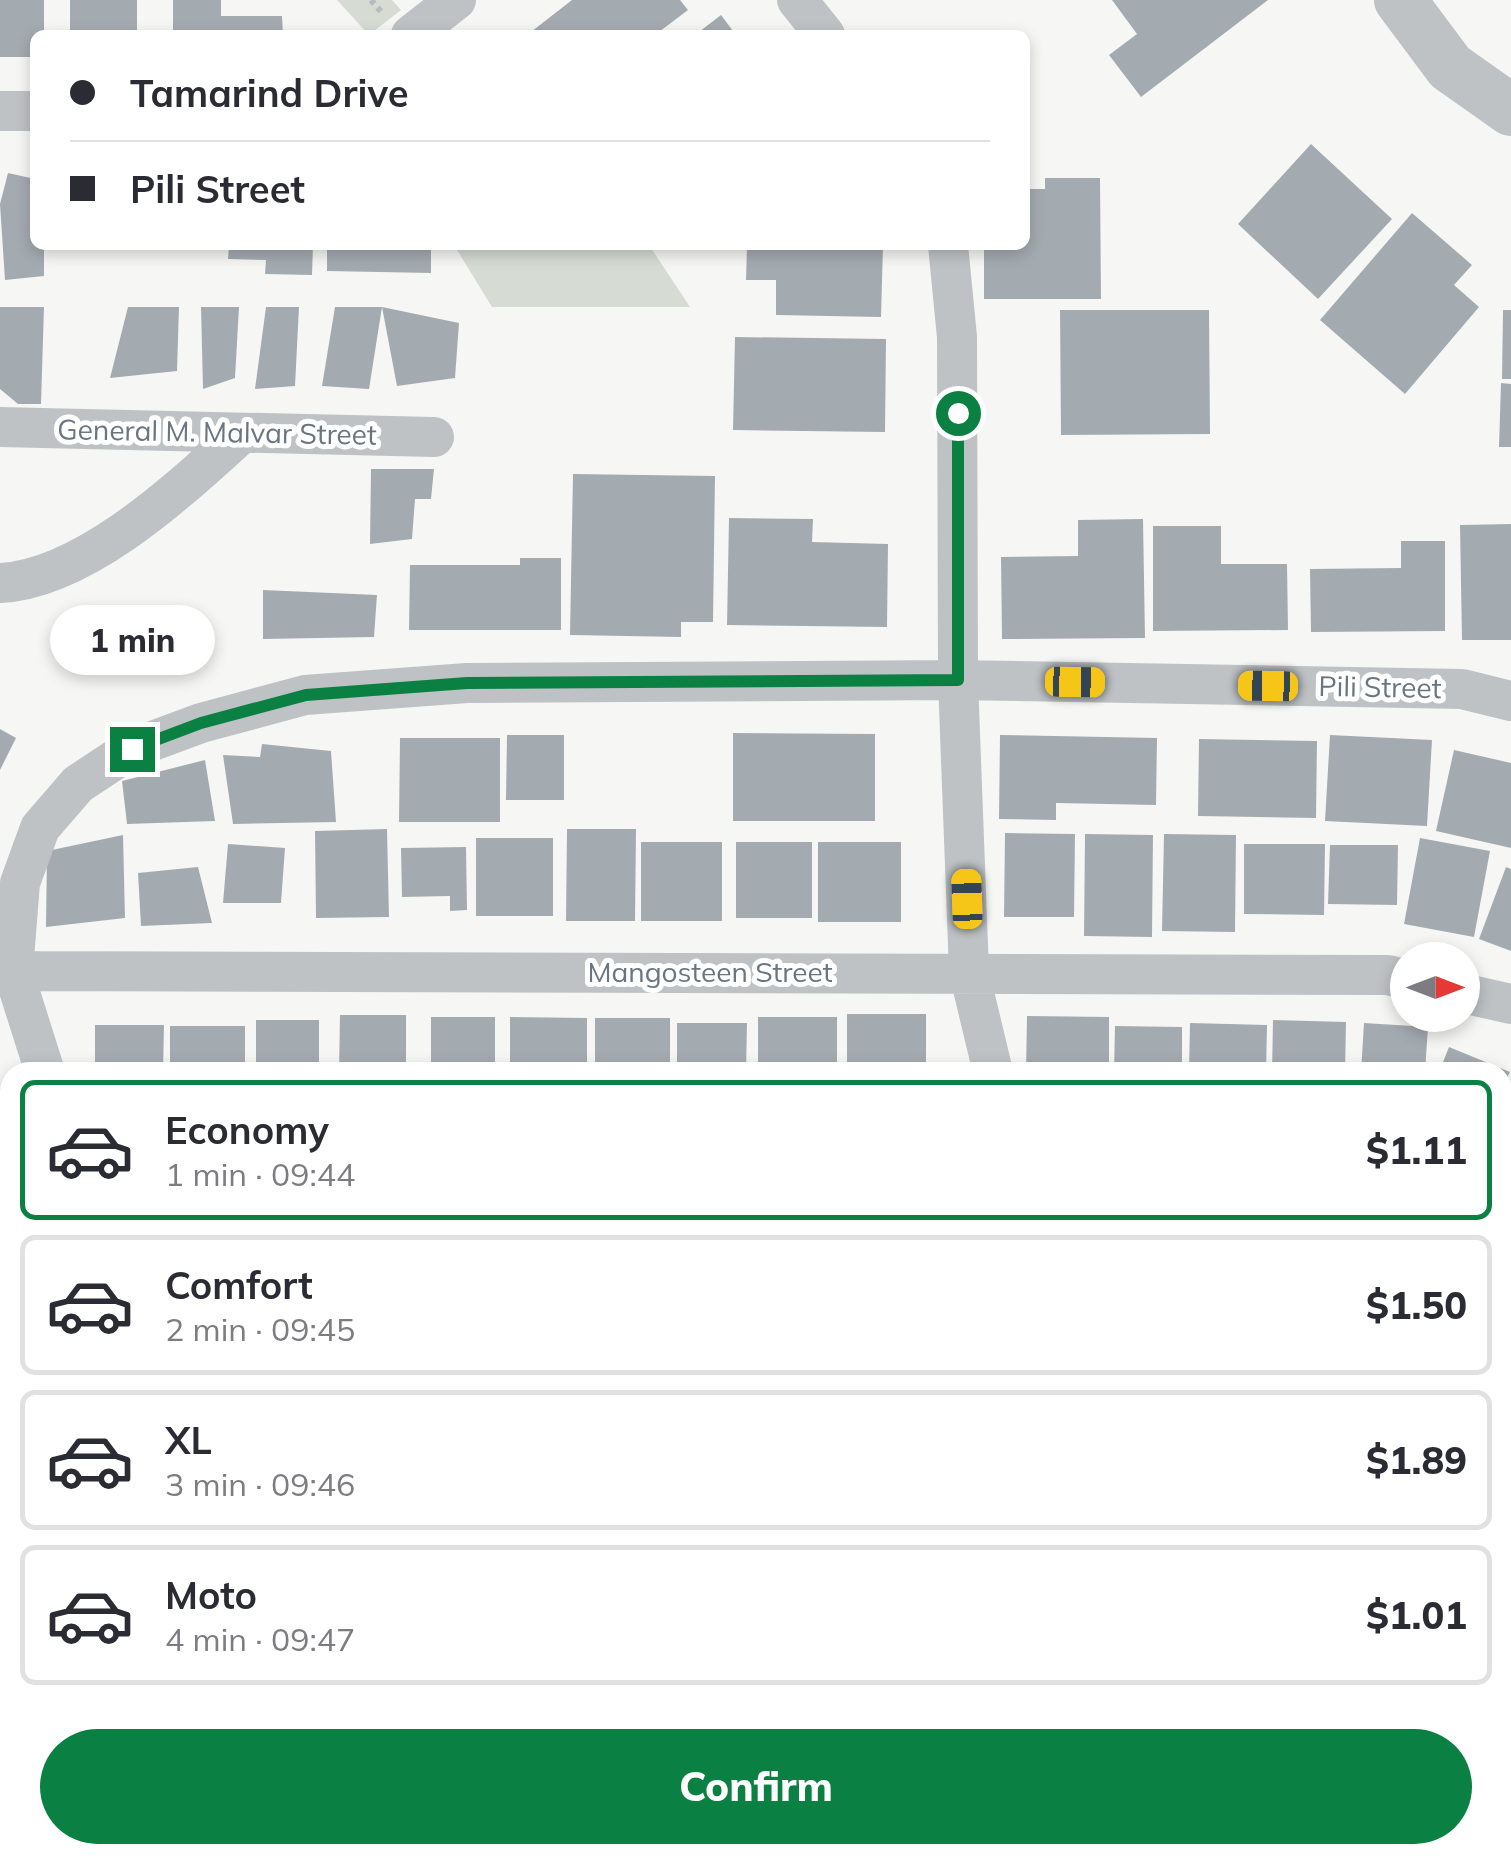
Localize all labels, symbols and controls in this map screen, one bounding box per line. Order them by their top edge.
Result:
text: Tamarind Drive [130,69,409,117]
text: Pili Street [130,165,305,213]
route start [936,391,981,436]
street label: General M. Malvar Street [57,411,377,452]
callout: 1 min [49,604,214,674]
text: 1 min [90,620,175,660]
car [1045,666,1105,698]
street label: Pili Street [1318,668,1442,705]
car [1238,670,1298,702]
route end [110,727,155,772]
car [951,868,983,930]
north arrow [1390,942,1480,1032]
map controls [1390,942,1480,1032]
street label: Mangosteen Street [587,954,833,989]
icon: car [45,1105,135,1195]
text: Economy [165,1106,329,1154]
text: $1.11 [1366,1126,1467,1174]
text: 1 min · 09:44 [165,1154,355,1194]
icon: car [45,1260,135,1350]
text: Comfort [165,1261,313,1309]
text: $1.50 [1366,1281,1467,1329]
text: 2 min · 09:45 [165,1309,355,1349]
icon: car [45,1415,135,1505]
text: XL [165,1416,212,1464]
text: $1.89 [1366,1436,1467,1484]
text: 3 min · 09:46 [165,1464,355,1504]
icon: car [45,1570,135,1660]
text: Moto [165,1571,257,1619]
text: $1.01 [1366,1591,1467,1639]
text: 4 min · 09:47 [165,1619,355,1659]
button: Confirm [40,1729,1472,1844]

